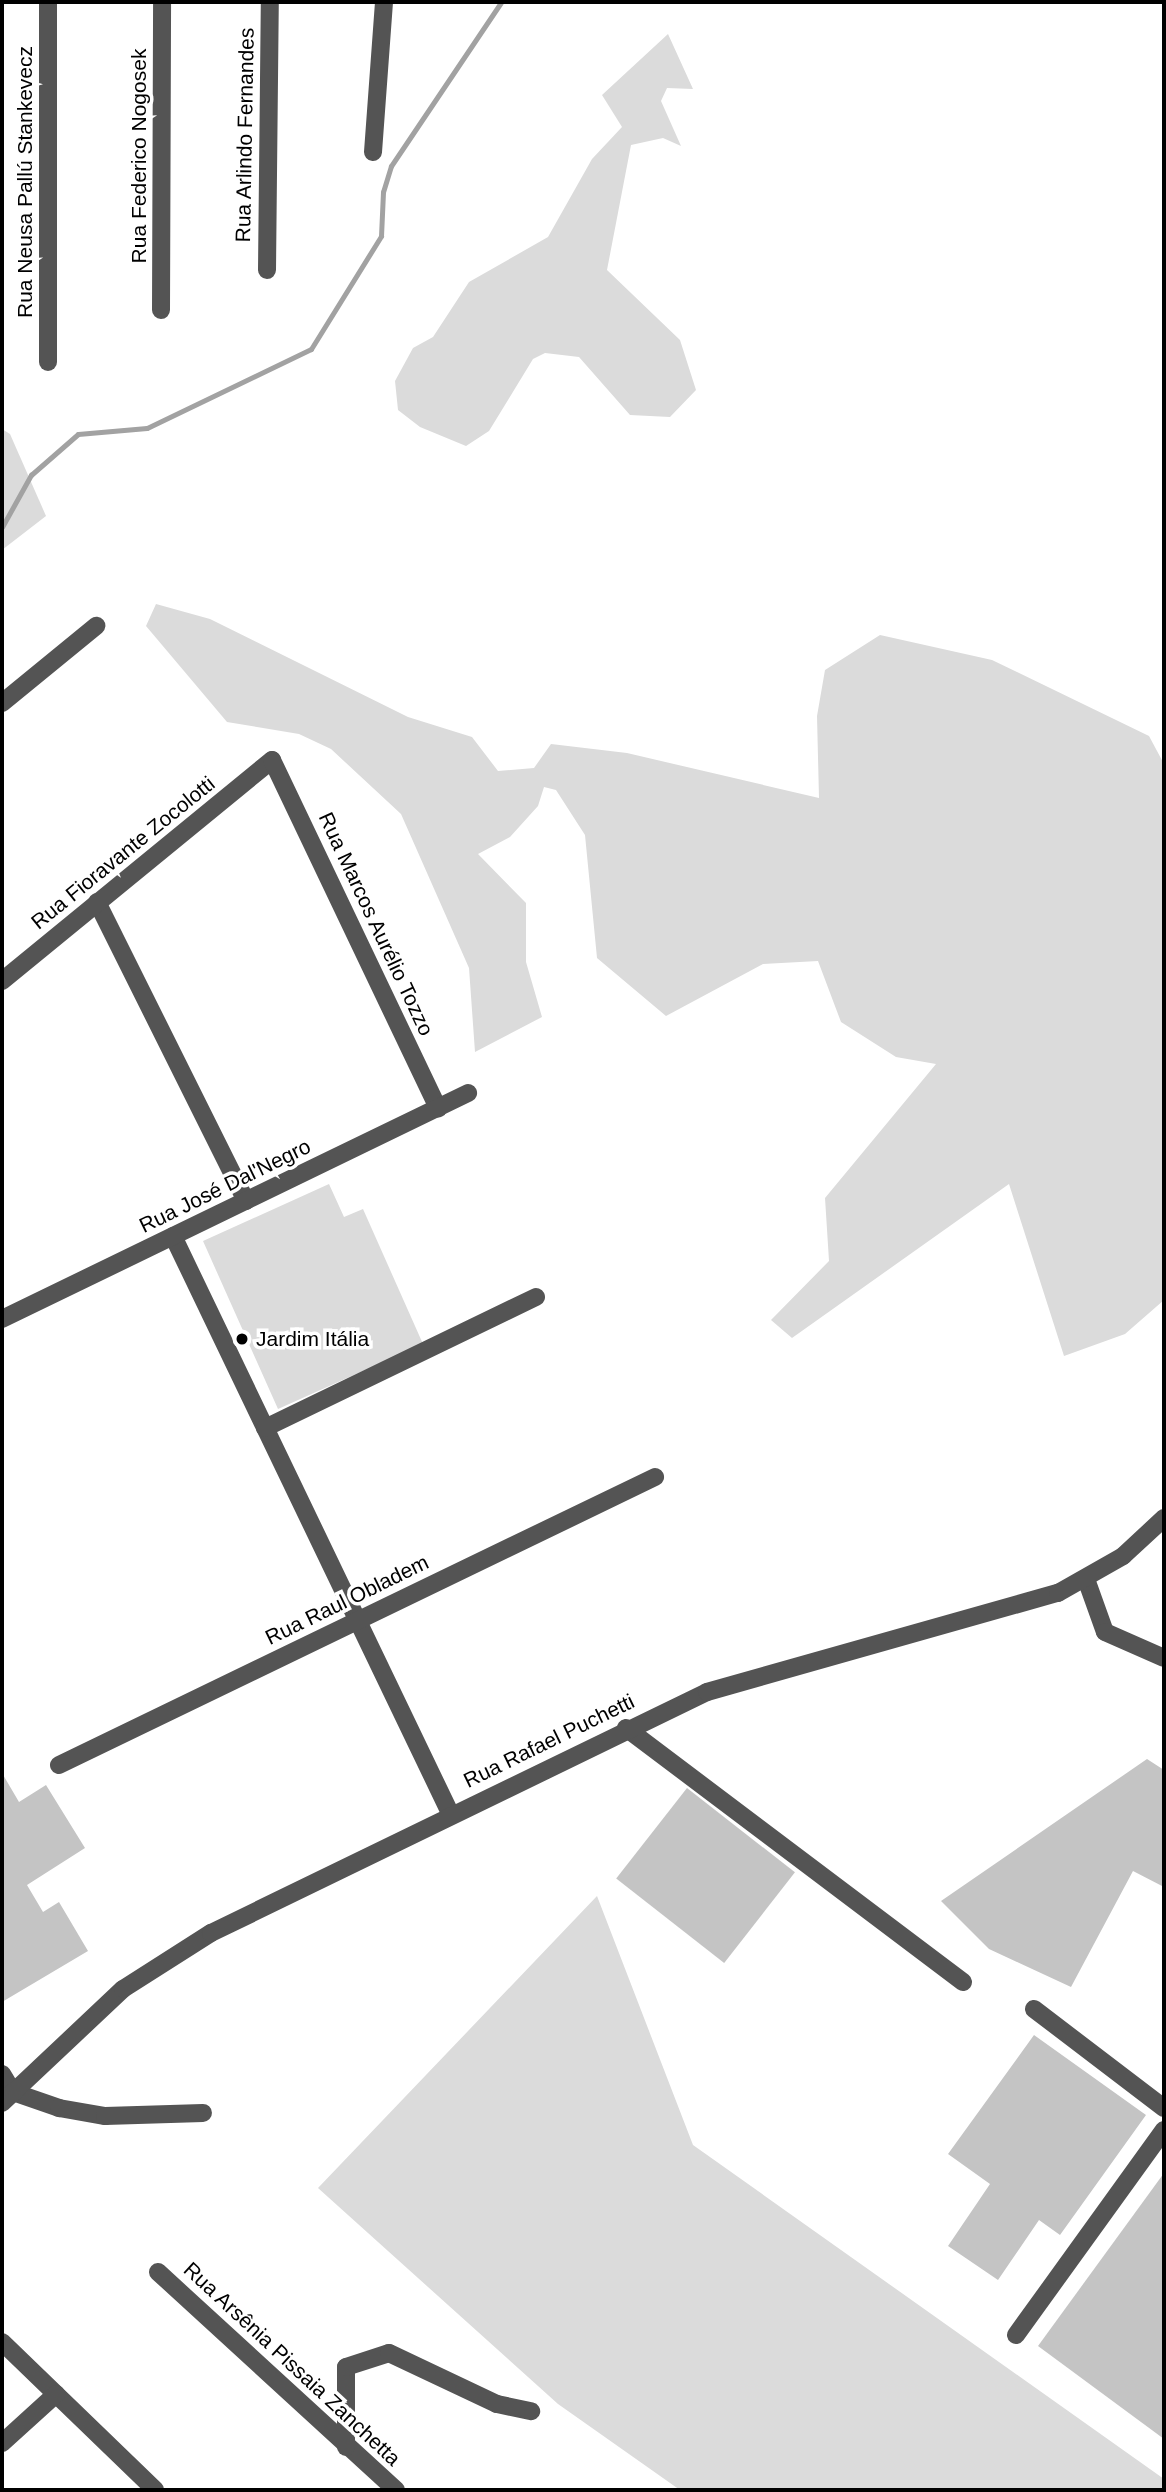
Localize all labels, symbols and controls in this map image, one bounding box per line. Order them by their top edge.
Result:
street label: Rua Arlindo Fernandes [231,27,259,243]
street label: Rua Neusa Pallú Stankevecz [12,46,38,318]
street label: Rua Federico Nogosek [126,49,152,263]
street label: Rua Fioravante Zocolotti [26,771,220,935]
street label: Rua Marcos Aurélio Tozzo [313,808,439,1040]
street label: Rua José Dal'Negro [135,1134,315,1238]
place label: Jardim Itália [256,1326,369,1352]
marker: Jardim Itália [234,1331,250,1347]
street label: Rua Raul Obladem [261,1550,433,1650]
street label: Rua Rafael Puchetti [460,1689,638,1793]
street label: Rua Arsênia Pissaia Zanchetta [178,2256,406,2472]

